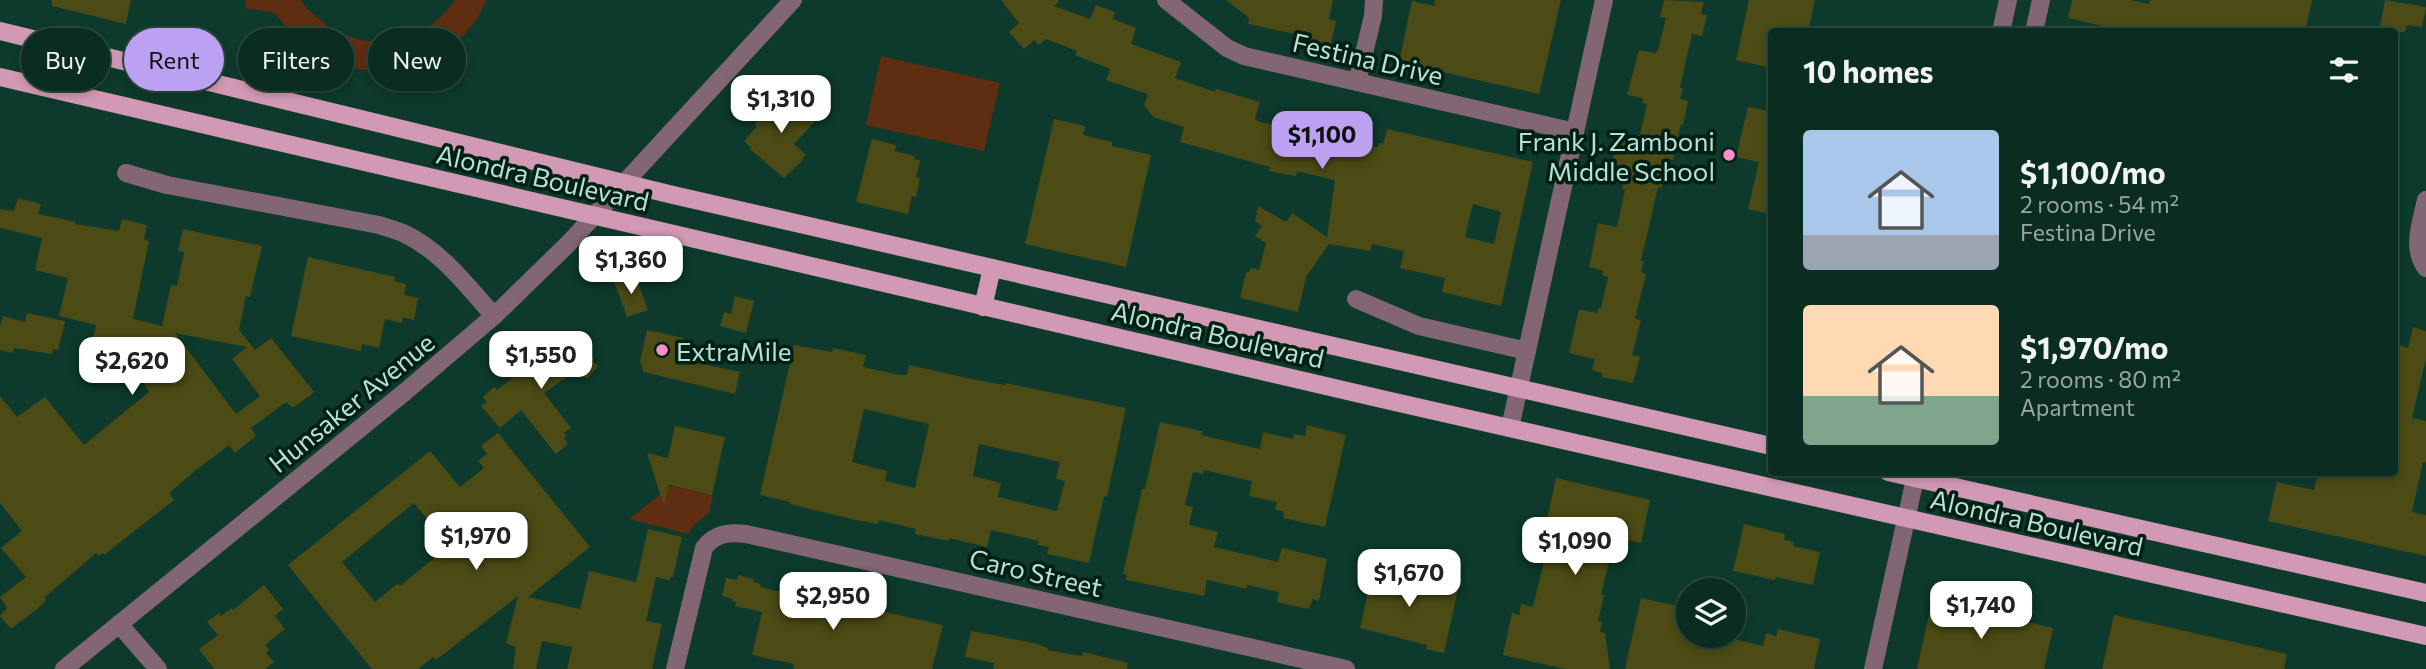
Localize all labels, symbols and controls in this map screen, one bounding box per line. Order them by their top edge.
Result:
street label: Festina Drive [1290,26,1446,90]
chip: Buy [21,28,110,91]
chip: Rent [124,28,224,91]
chip: Filters [238,28,354,91]
chip: New [368,28,466,91]
icon: filters [2325,51,2363,89]
text: 10 homes [1803,52,1933,89]
pin: $1,310 [724,76,838,135]
text: $1,310 [747,84,815,112]
pin: $1,100 [1265,111,1379,171]
text: $1,100 [1288,120,1356,148]
place label: Frank J. Zamboni Middle School [1518,125,1715,186]
street label: Alondra Boulevard [434,137,652,217]
marker: Frank J. Zamboni Middle School [1721,147,1737,163]
text: $1,100/mo [2020,153,2166,190]
icon: home [1859,158,1943,242]
text: 2 rooms · 54 m² [2020,190,2179,218]
text: Festina Drive [2020,218,2156,246]
pin: $1,360 [574,236,688,296]
text: $1,360 [595,245,667,273]
street label: Alondra Boulevard [1109,294,1327,374]
street label: Hunsaker Avenue [262,326,440,478]
text: $1,970/mo [2020,328,2168,365]
pin: $1,550 [484,332,598,391]
icon: home [1859,333,1943,417]
place label: ExtraMile [676,335,792,366]
pin: $2,620 [75,338,189,397]
text: $1,550 [505,340,577,368]
marker: ExtraMile [654,342,670,358]
text: $2,620 [95,346,169,374]
text: 2 rooms · 80 m² [2020,365,2181,393]
text: Apartment [2020,393,2135,421]
street label: Alondra Boulevard [1928,482,2146,562]
pin: $1,970 [419,512,533,572]
pin: $1,090 [1518,518,1632,577]
text: $1,970 [441,521,511,549]
text: $1,090 [1538,526,1612,554]
street label: Caro Street [967,542,1105,602]
pin: $1,670 [1352,550,1466,609]
text: $1,670 [1374,558,1444,586]
pin: $2,950 [776,572,890,632]
map controls [1676,578,1746,648]
button: layers [1676,578,1746,648]
text: $2,950 [796,581,870,609]
pin: $1,740 [1924,582,2038,641]
text: $1,740 [1946,590,2016,618]

